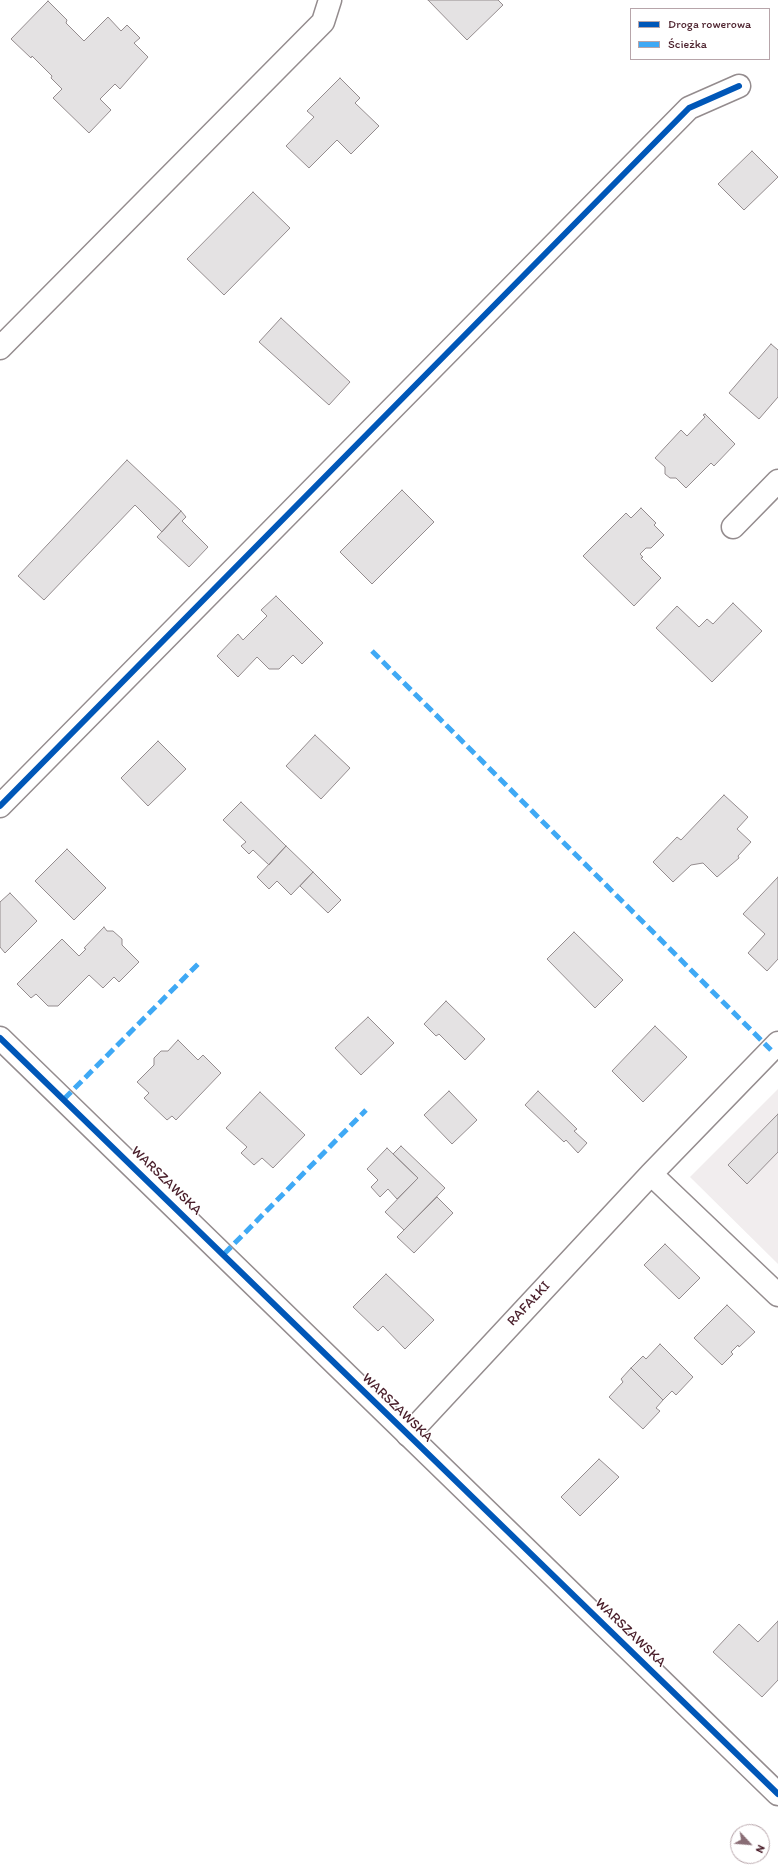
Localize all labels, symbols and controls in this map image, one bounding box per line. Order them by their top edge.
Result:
legend [630,8,770,60]
text: Droga rowerowa [668,17,751,31]
text: Ścieżka [668,37,707,51]
street label: WARSZAWSKA [127,1143,205,1219]
street label: RAFAŁKI [504,1278,554,1330]
street label: WARSZAWSKA [358,1370,436,1446]
street label: WARSZAWSKA [591,1595,669,1671]
north arrow [730,1824,770,1864]
text: N [753,1843,768,1855]

